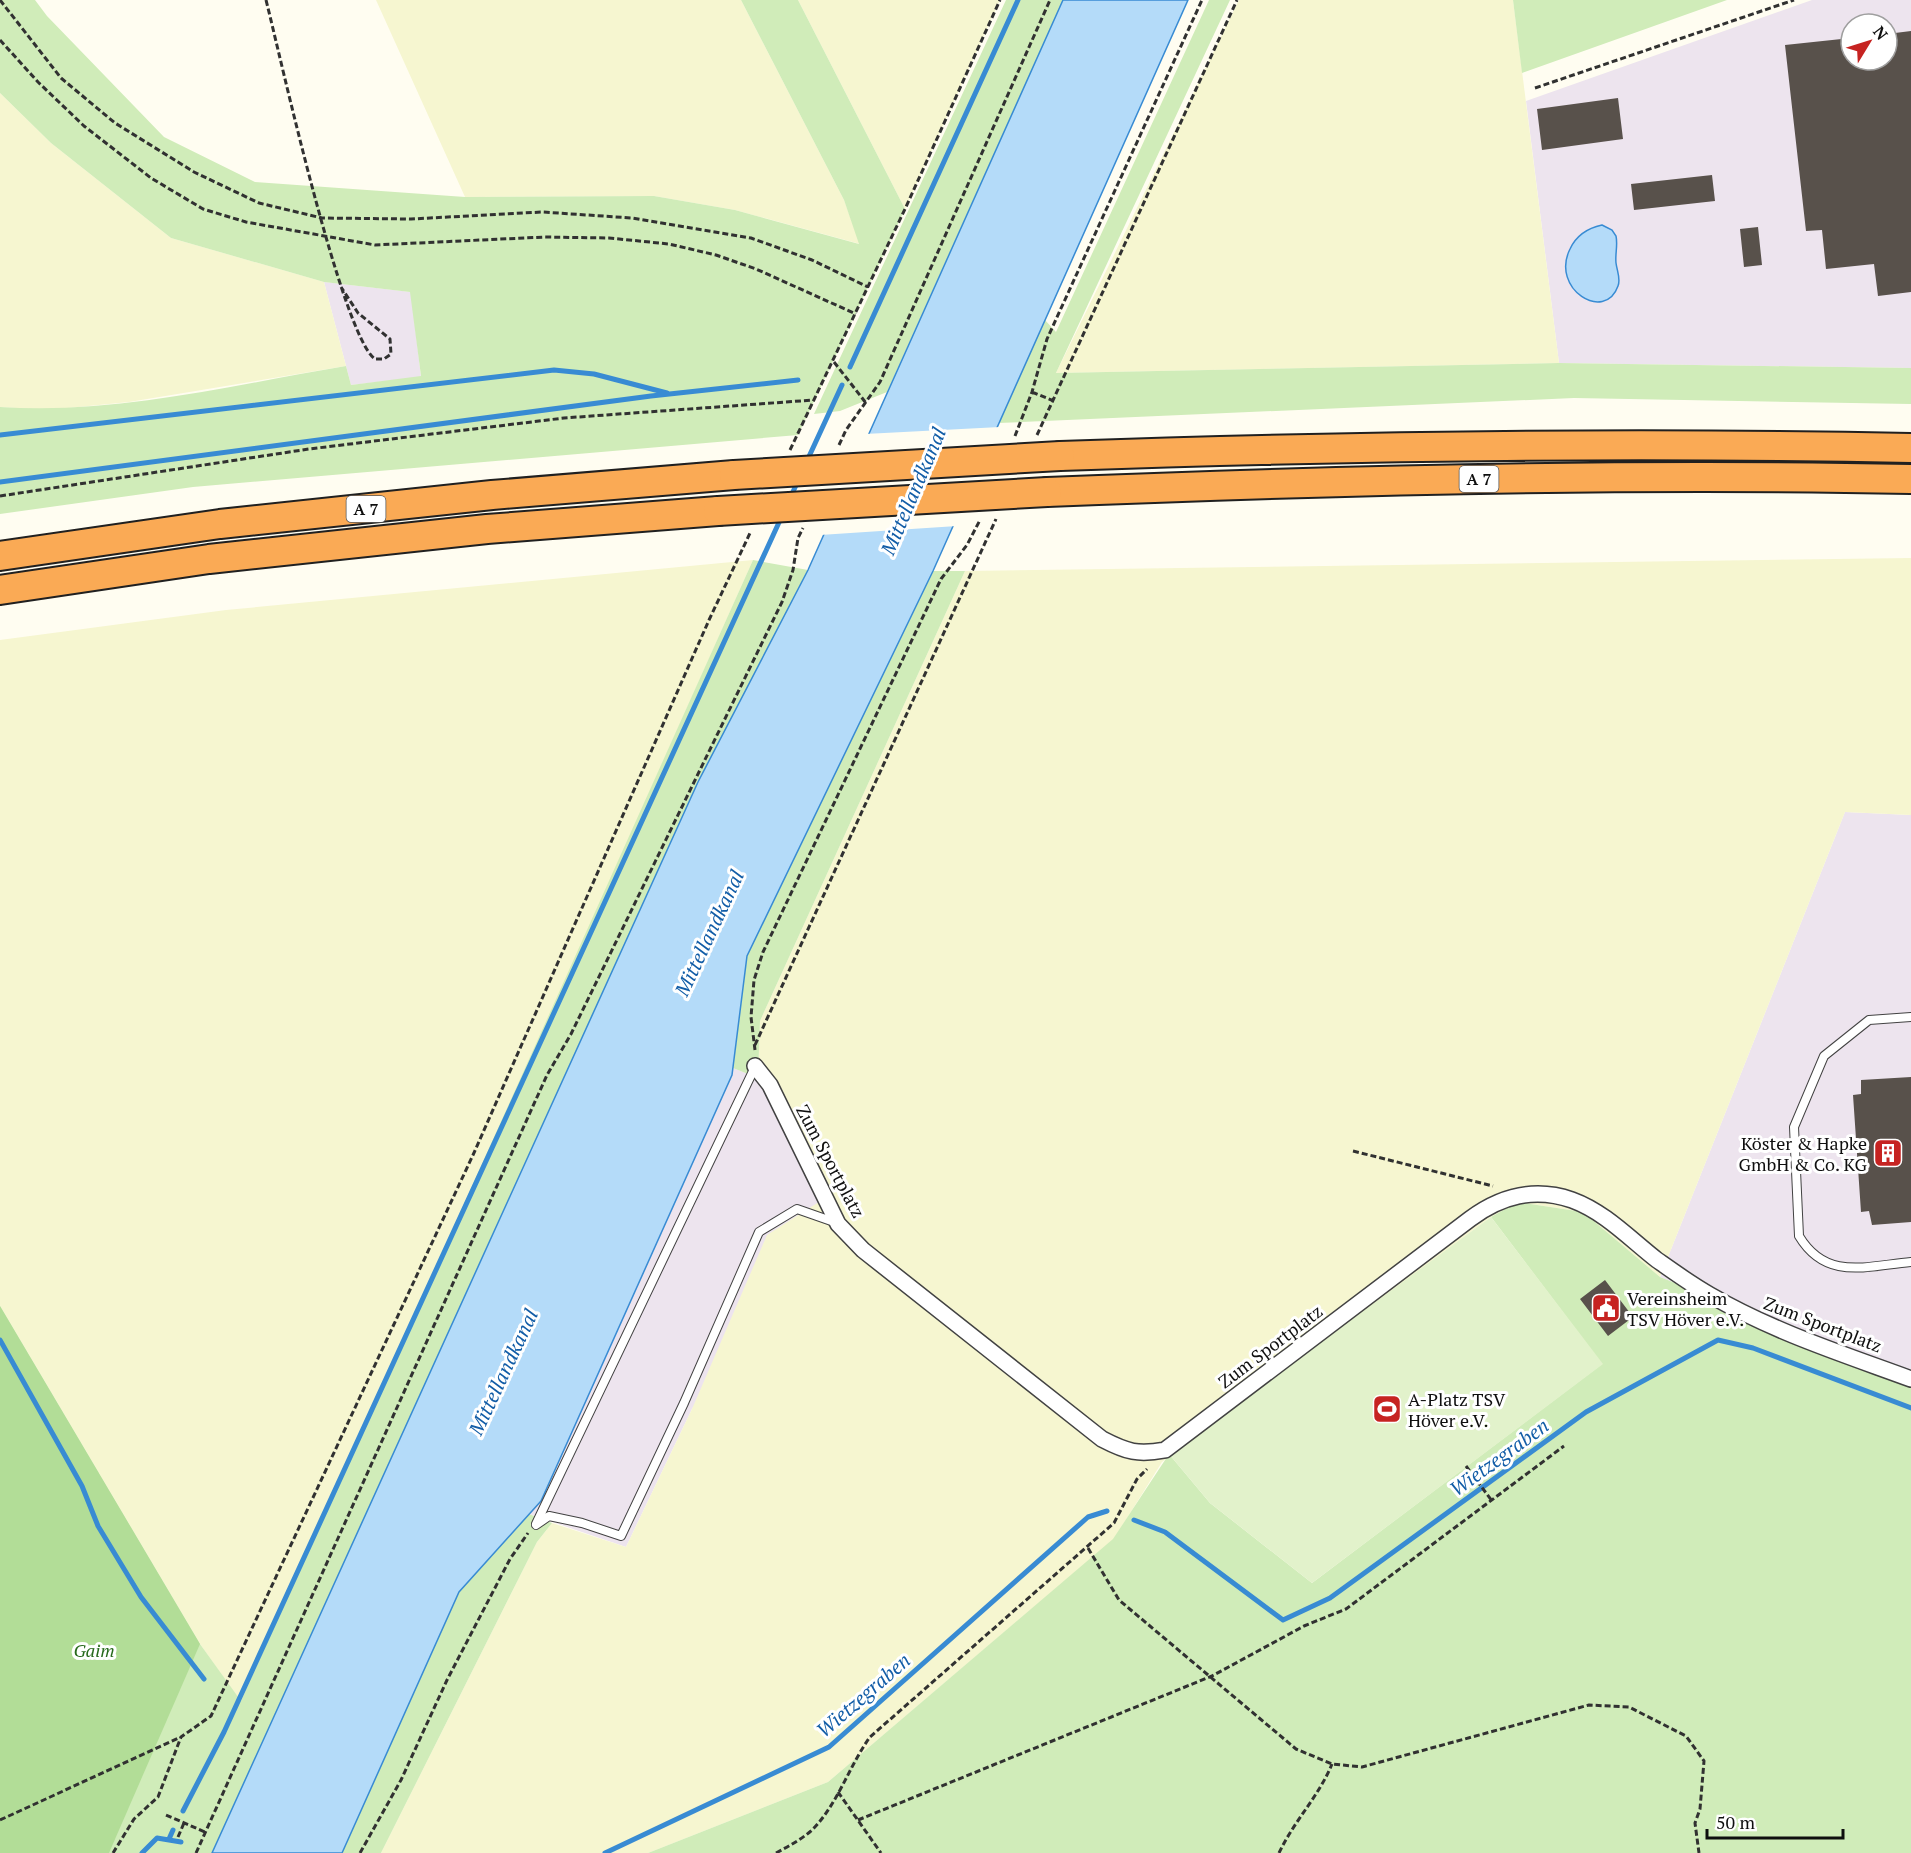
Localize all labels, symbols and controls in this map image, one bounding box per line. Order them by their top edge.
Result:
north arrow [1839,12,1899,72]
text: N [1868,21,1893,44]
water label: Mittellandkanal [874,423,952,560]
road number: A 7 [1460,466,1498,492]
road number: A 7 [346,496,386,522]
water label: Mittellandkanal [668,865,750,1001]
street label: Zum Sportplatz [791,1100,871,1222]
place label: Köster & Hapke GmbH & Co. KG [1739,1131,1868,1176]
building icon: Köster & Hapke GmbH & Co. KG [1872,1137,1904,1169]
place label: Vereinsheim TSV Höver e.V. [1627,1286,1744,1331]
street label: Zum Sportplatz [1760,1290,1886,1358]
public building icon: Vereinsheim TSV Höver e.V. [1590,1292,1622,1324]
street label: Zum Sportplatz [1213,1299,1327,1393]
water label: Mittellandkanal [462,1304,544,1440]
place label: A-Platz TSV Höver e.V. [1408,1387,1506,1432]
sports icon: A-Platz TSV Höver e.V. [1371,1393,1403,1425]
water label: Wietzegraben [1444,1412,1554,1502]
park label: Gaim [73,1638,115,1662]
water label: Wietzegraben [810,1647,916,1743]
scale bar [1707,1802,1844,1840]
text: 50 m [1716,1810,1756,1834]

